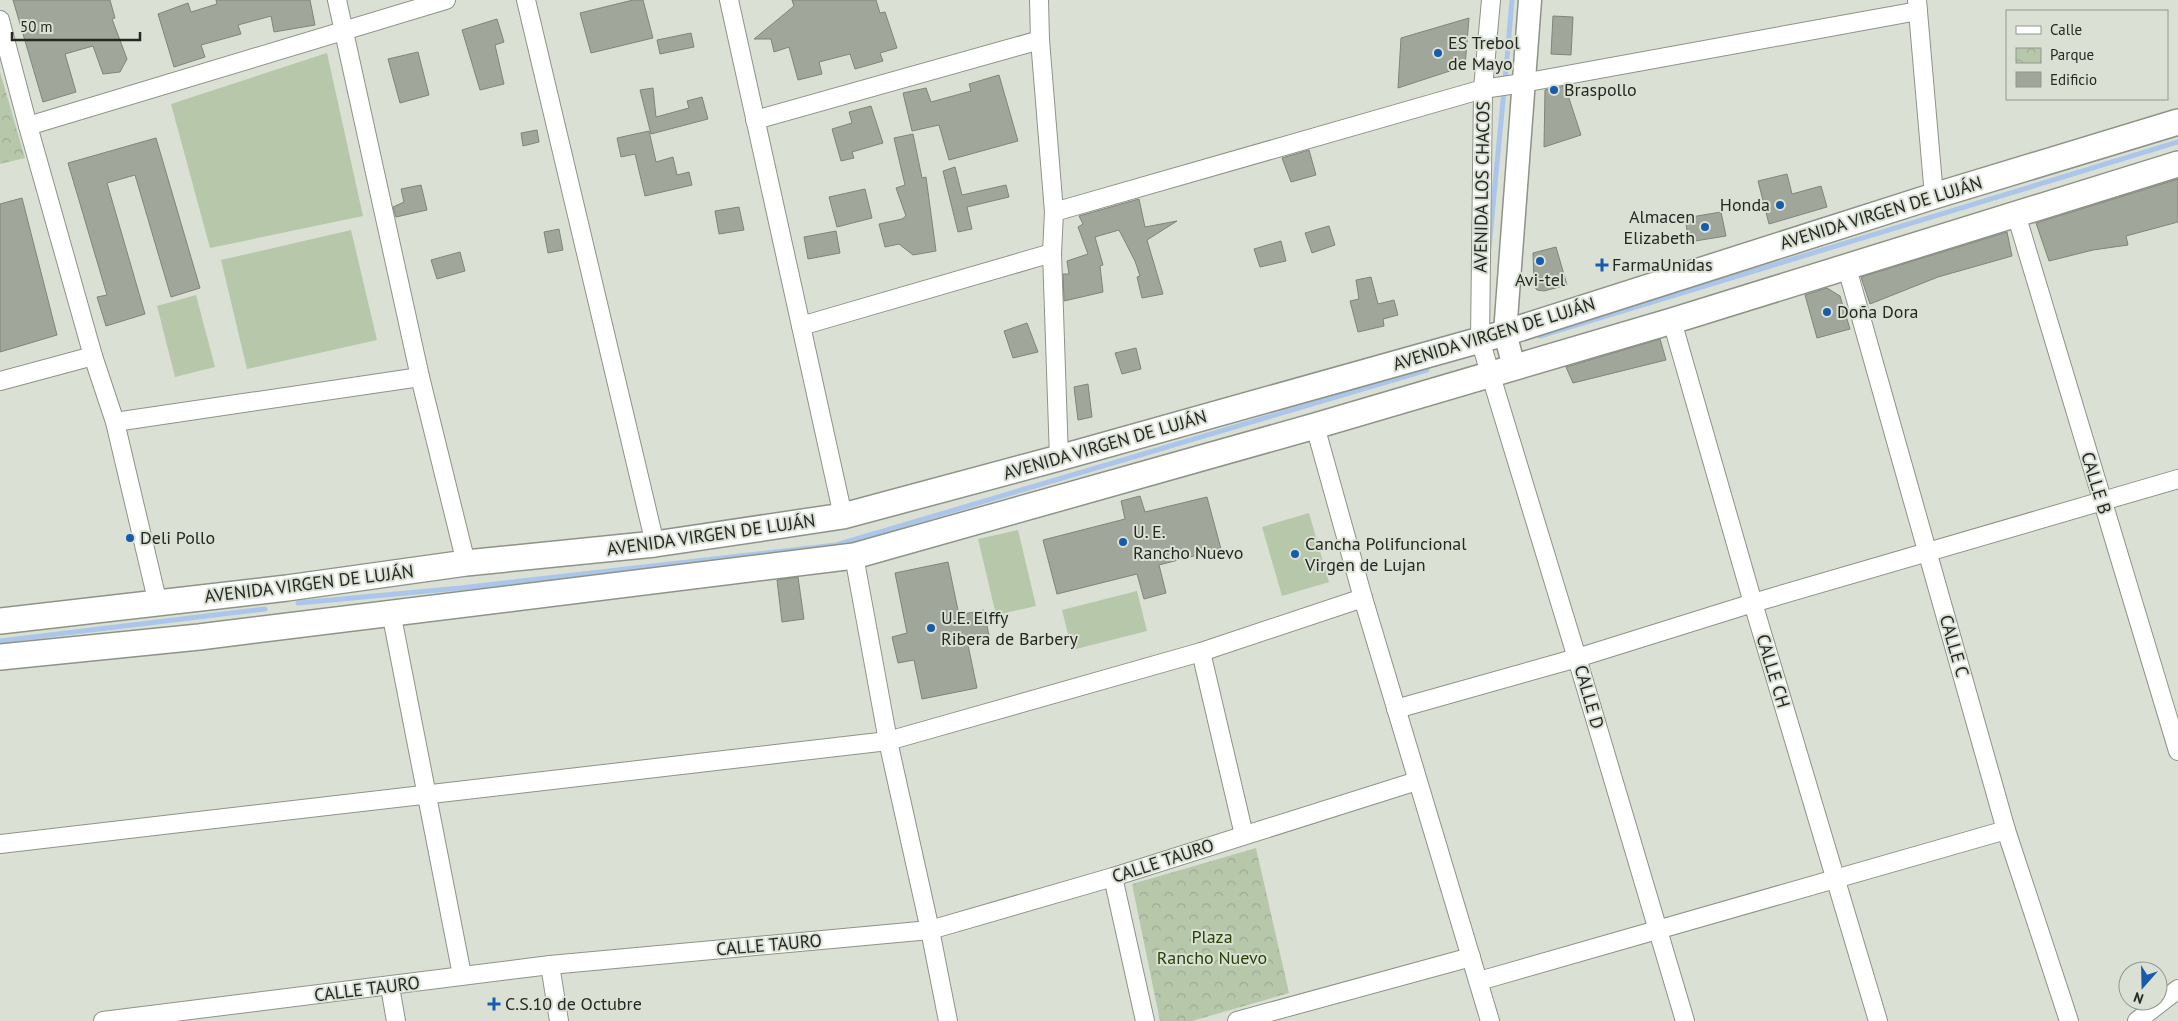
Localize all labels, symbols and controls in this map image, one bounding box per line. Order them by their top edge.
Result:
scale bar [12,10,140,42]
legend [2006,10,2168,100]
text: 50 m [20,17,53,36]
text: Calle [2050,20,2082,39]
place label: ES Trebol de Mayo [1448,31,1520,75]
text: Parque [2050,45,2094,64]
marker: ES Trebol de Mayo [1432,47,1444,59]
text: Edificio [2050,70,2097,89]
place label: Braspollo [1564,78,1637,101]
marker: Braspollo [1548,84,1560,96]
street label: AVENIDA LOS CHACOS [1469,101,1494,273]
street label: AVENIDA VIRGEN DE LUJÁN [1777,171,1985,254]
place label: Honda [1720,193,1770,216]
marker: Honda [1774,199,1786,211]
place label: Almacen Elizabeth [1623,205,1695,249]
marker: Almacen Elizabeth [1699,221,1711,233]
place label: FarmaUnidas [1612,253,1713,276]
marker: Avi-tel [1534,255,1546,267]
marker: FarmaUnidas [1596,259,1608,271]
place label: Avi-tel [1515,268,1566,291]
street label: AVENIDA VIRGEN DE LUJÁN [1390,292,1598,375]
place label: Doña Dora [1837,300,1918,323]
marker: Doña Dora [1821,306,1833,318]
street label: AVENIDA VIRGEN DE LUJÁN [1001,404,1209,485]
street label: CALLE B [2076,449,2117,517]
street label: AVENIDA VIRGEN DE LUJÁN [605,508,817,561]
place label: U. E. Rancho Nuevo [1133,520,1243,564]
place label: Deli Pollo [140,526,215,549]
marker: Deli Pollo [124,532,136,544]
place label: Cancha Polifuncional Virgen de Lujan [1304,532,1467,576]
marker: U. E. Rancho Nuevo [1117,536,1129,548]
marker: Cancha Polifuncional Virgen de Lujan [1289,548,1301,560]
street label: AVENIDA VIRGEN DE LUJÁN [203,559,415,608]
place label: U.E. Elffy Ribera de Barbery [941,606,1078,650]
street label: CALLE C [1935,612,1974,680]
marker: U.E. Elffy Ribera de Barbery [925,622,937,634]
street label: CALLE CH [1751,631,1796,710]
street label: CALLE D [1569,662,1610,731]
street label: CALLE TAURO [1109,833,1217,888]
park label: Plaza Rancho Nuevo [1157,925,1267,969]
street label: CALLE TAURO [715,928,823,961]
north arrow [2118,961,2168,1011]
street label: CALLE TAURO [313,971,421,1006]
text: N [2131,988,2146,1008]
place label: C.S.10 de Octubre [505,992,642,1015]
marker: C.S.10 de Octubre [487,997,501,1011]

